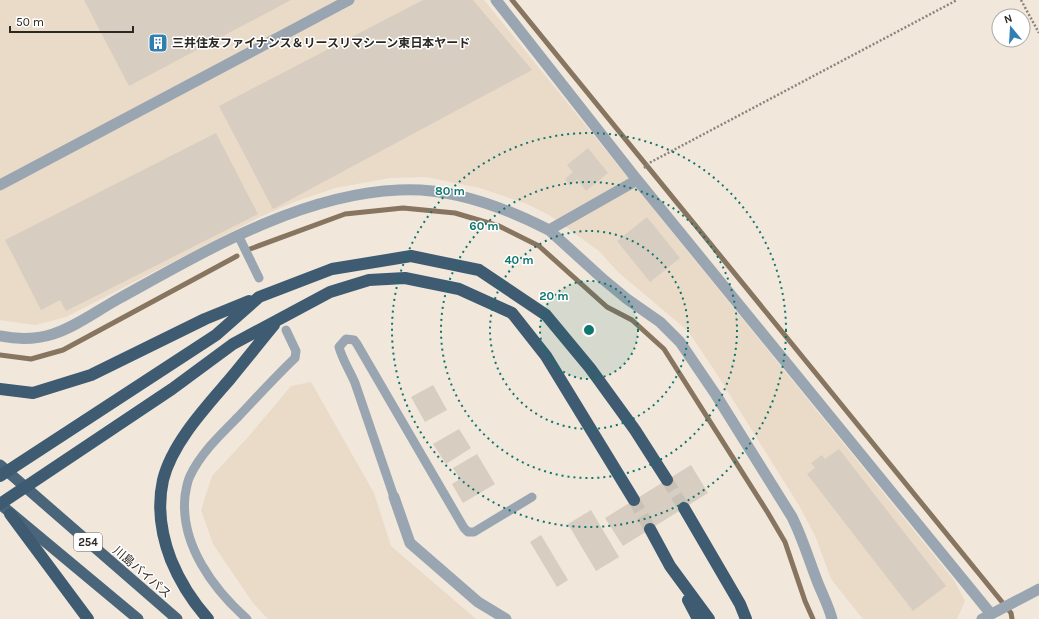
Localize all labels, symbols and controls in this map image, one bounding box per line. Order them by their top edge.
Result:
scale bar [10,8,133,34]
north arrow [991,8,1031,48]
text: N [1002,12,1014,26]
text: 50 m [16,15,44,29]
building icon: 三井住友ファイナンス＆リースリマシーン東日本ヤード [147,32,169,54]
place label: 三井住友ファイナンス＆リースリマシーン東日本ヤード [172,36,470,50]
text: 80 m [435,184,465,198]
text: 60 m [469,219,499,233]
text: 40 m [504,253,534,267]
text: 20 m [539,289,569,303]
centre of rings [582,323,596,337]
road number: 254 [74,533,102,551]
street label: 川島バイパス [110,543,174,601]

